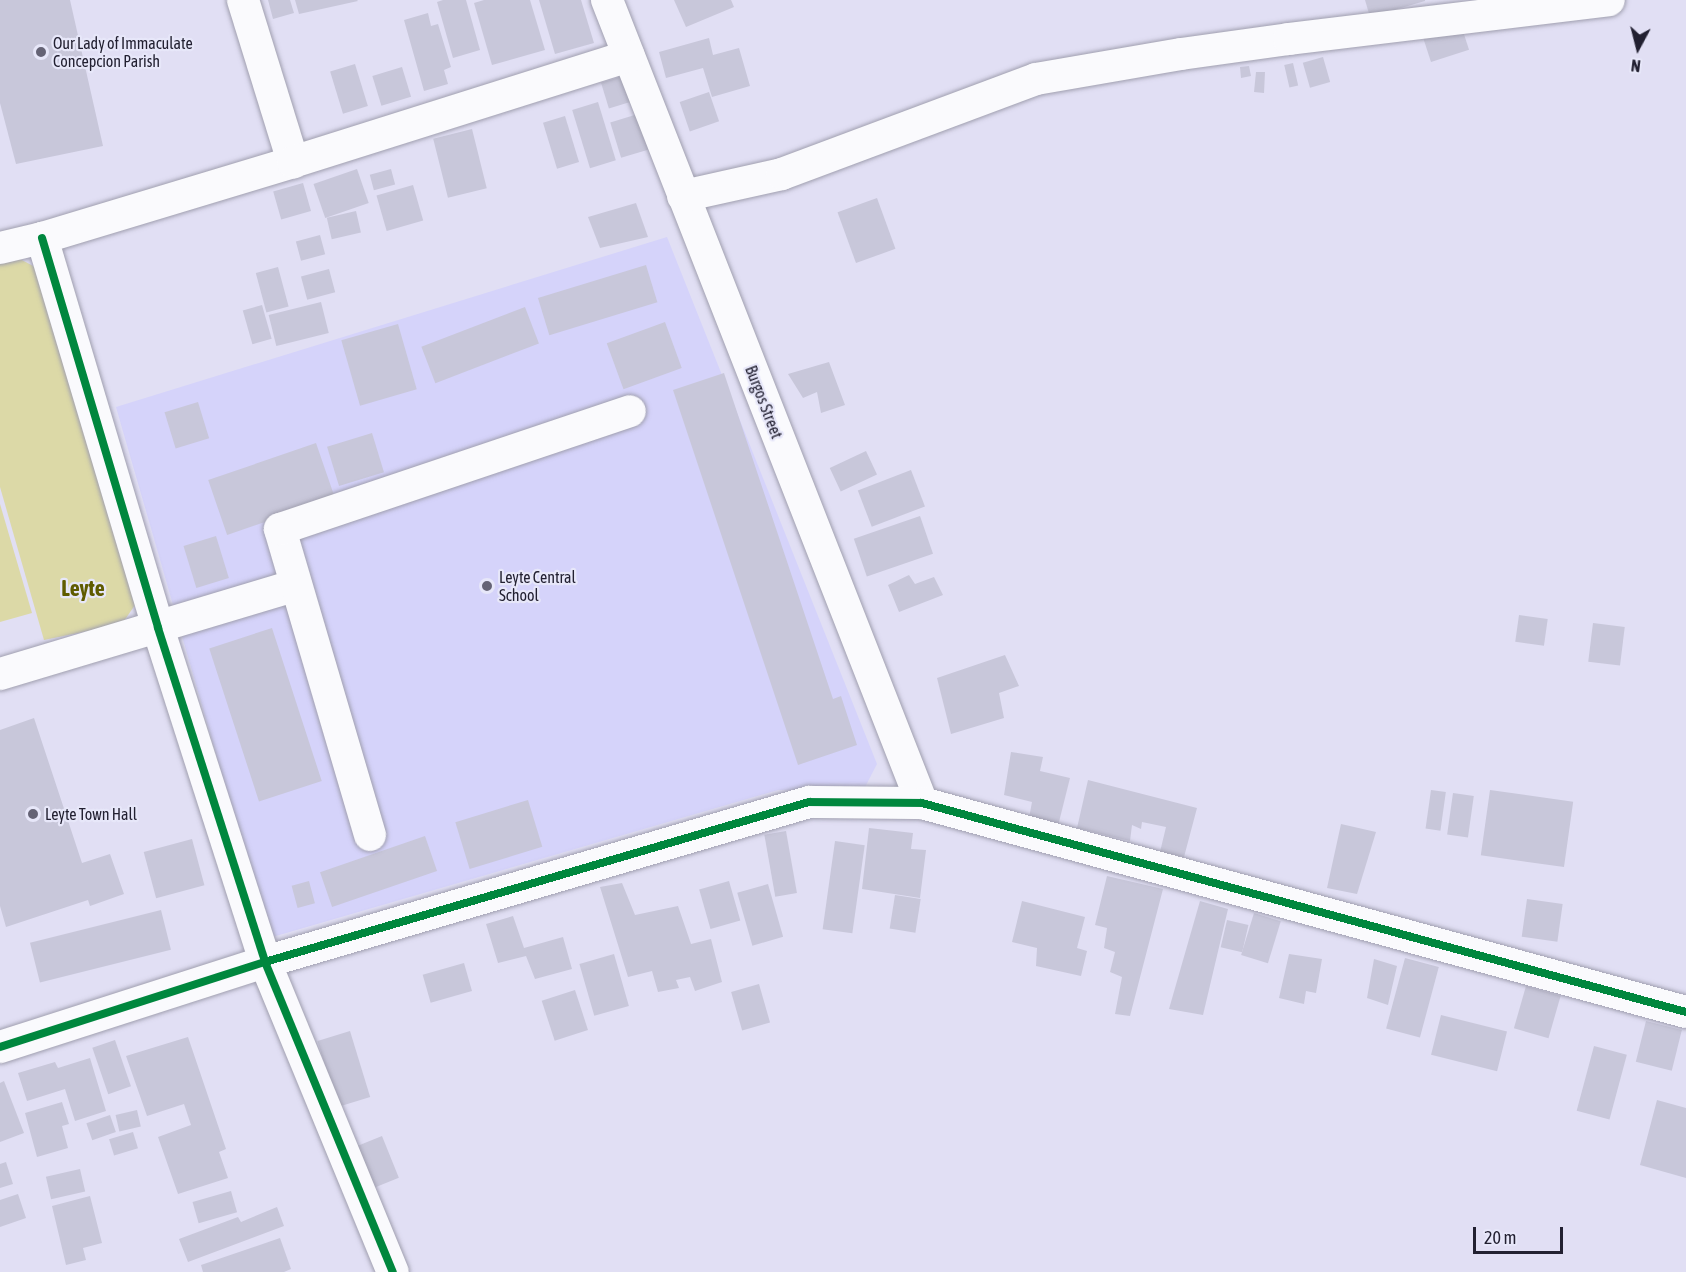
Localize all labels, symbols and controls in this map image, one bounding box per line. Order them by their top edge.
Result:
north arrow [1608,18,1668,78]
place label: Our Lady of Immaculate Concepcion Parish [53,33,193,71]
marker: Our Lady of Immaculate Concepcion Parish [34,45,48,59]
text: N [1630,56,1642,75]
street label: Burgos Street [741,363,787,441]
place label: Leyte Central School [499,567,576,605]
district label: Leyte [61,576,105,602]
marker: Leyte Central School [480,579,494,593]
place label: Leyte Town Hall [45,804,137,824]
marker: Leyte Town Hall [26,807,40,821]
scale bar [1476,1215,1566,1253]
text: 20 m [1484,1227,1516,1248]

